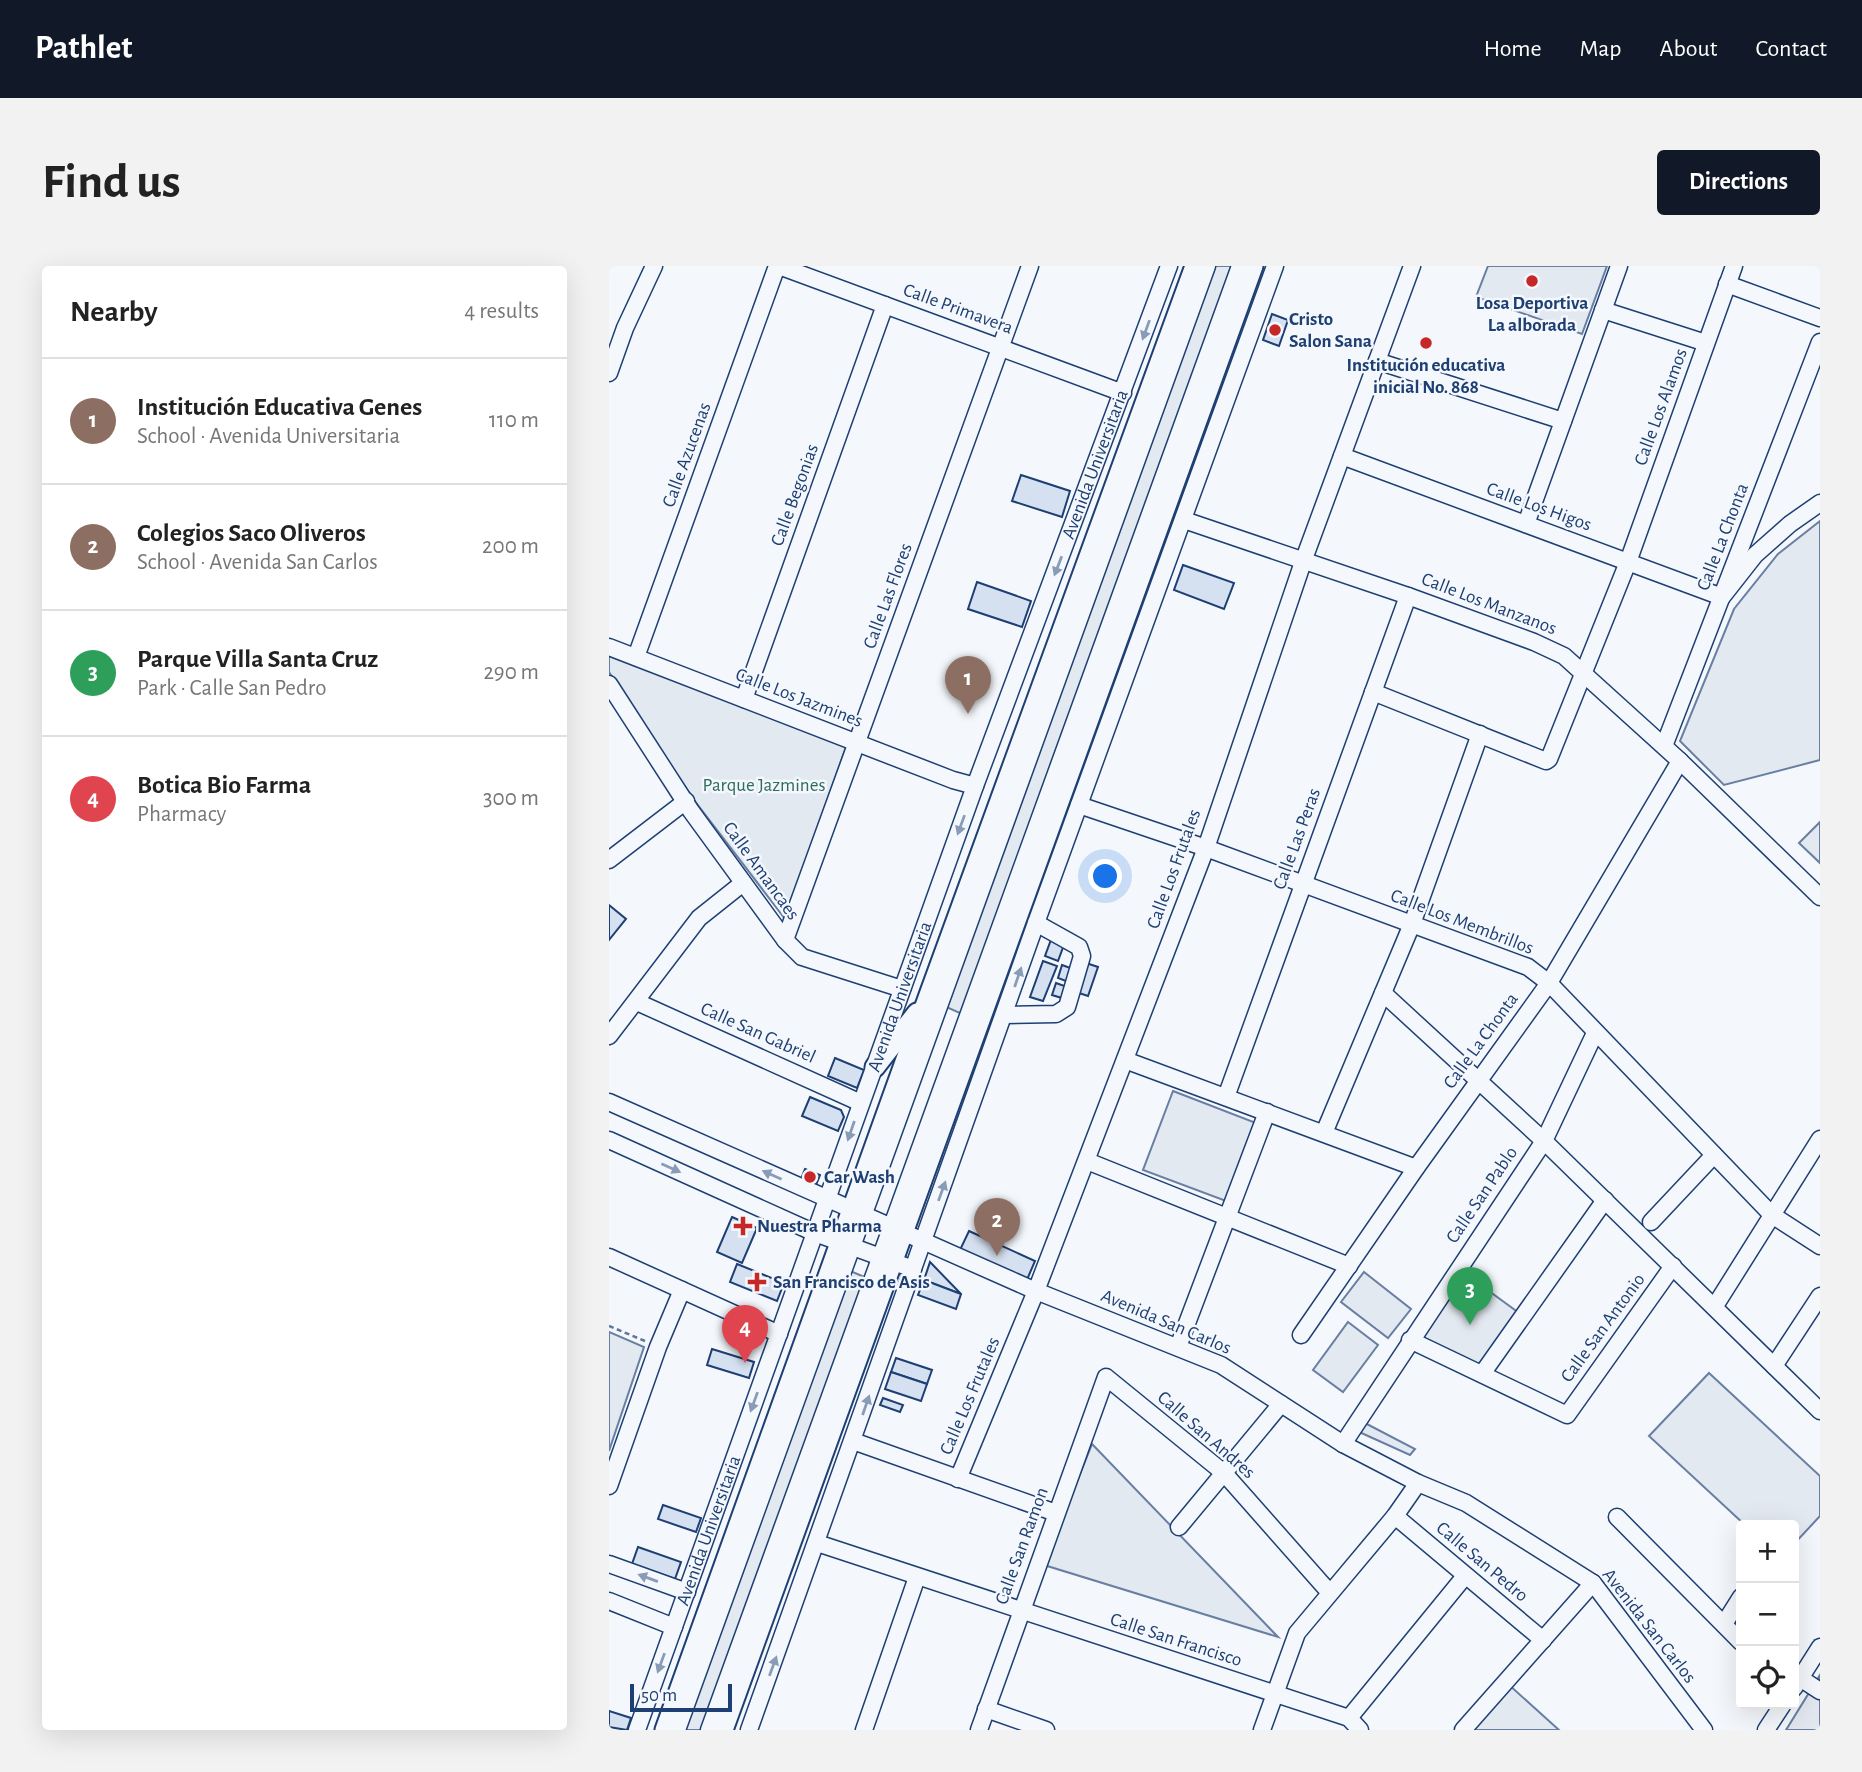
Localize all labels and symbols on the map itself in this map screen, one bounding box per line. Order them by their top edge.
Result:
marker: Losa Deportiva La alborada [1524,273,1540,289]
street label: Calle Primavera [901,280,1016,338]
place label: Losa Deportiva La alborada [1476,294,1588,335]
place label: Cristo Salon Sana [1289,310,1372,351]
one-way arrow [1140,320,1151,341]
marker: Cristo Salon Sana [1267,322,1283,338]
marker: Institución educativa inicial No. 868 [1418,335,1434,351]
street label: Calle Los Alamos [1631,346,1691,468]
place label: Institución educativa inicial No. 868 [1347,356,1505,397]
street label: Avenida Universitaria [1059,387,1132,542]
street label: Calle Azucenas [659,400,715,510]
street label: Calle Begonias [768,441,822,549]
street label: Calle Los Higos [1484,479,1594,535]
street label: Calle La Chonta [1694,481,1752,593]
street label: Calle Las Flores [860,541,916,651]
one-way arrow [1052,556,1063,577]
street label: Calle Los Manzanos [1419,570,1559,638]
pin: 1 [945,656,991,714]
street label: Calle Los Jazmines [733,665,865,731]
park label: Parque Jazmines [703,776,825,795]
street label: Calle Las Peras [1270,786,1324,892]
street label: Calle Los Frutales [1144,807,1204,931]
one-way arrow [955,815,966,836]
street label: Calle Amancaes [719,818,803,924]
your location [1088,859,1122,893]
street label: Calle Los Membrillos [1388,886,1536,958]
street label: Avenida Universitaria [864,919,935,1074]
one-way arrow [1013,966,1023,987]
street label: Calle La Chonta [1440,989,1522,1092]
street label: Calle San Gabriel [698,999,818,1067]
one-way arrow [845,1121,856,1142]
street label: Calle San Pablo [1443,1143,1521,1247]
one-way arrow [661,1162,681,1174]
place label: Car Wash [824,1168,895,1187]
one-way arrow [762,1169,782,1181]
marker: Car Wash [802,1169,818,1185]
one-way arrow [937,1181,948,1202]
pin: 2 [974,1198,1020,1256]
place label: Nuestra Pharma [757,1217,882,1236]
marker: Nuestra Pharma [735,1218,751,1234]
pin: 3 [1447,1267,1493,1325]
street label: Calle San Antonio [1557,1270,1649,1386]
marker: San Francisco de Asis [747,1272,767,1292]
place label: San Francisco de Asis [773,1273,930,1292]
street label: Avenida San Carlos [1098,1286,1234,1358]
pin: 4 [722,1305,768,1363]
street label: Calle Los Frutales [937,1334,1003,1458]
street label: Calle San Andres [1154,1388,1258,1482]
one-way arrow [749,1392,760,1413]
one-way arrow [860,1395,871,1416]
street label: Avenida Universitaria [673,1453,744,1608]
street label: Calle San Ramon [992,1485,1052,1607]
street label: Calle San Pedro [1433,1518,1531,1606]
street label: Avenida San Carlos [1599,1565,1699,1687]
one-way arrow [637,1572,658,1583]
street label: Calle San Francisco [1108,1610,1244,1670]
one-way arrow [656,1652,667,1673]
one-way arrow [768,1655,779,1676]
scale bar [630,1681,731,1713]

